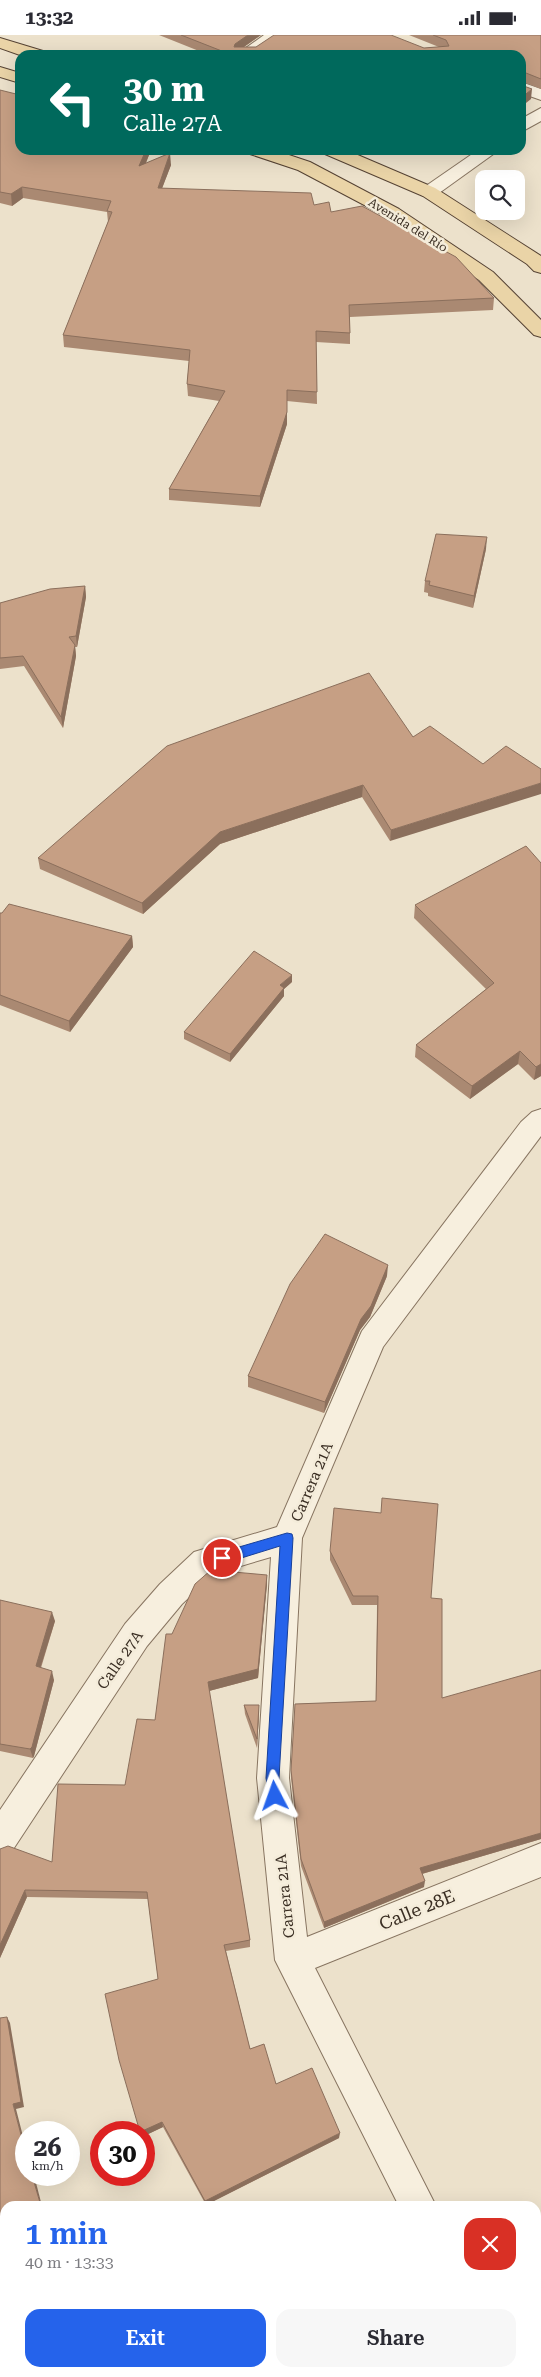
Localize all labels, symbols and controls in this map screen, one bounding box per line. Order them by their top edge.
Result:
text: 13:32 [25,6,74,29]
text: 30 m [123,69,205,110]
icon: left [40,70,105,135]
text: Calle 27A [123,111,222,136]
map controls [475,170,525,220]
button: search [475,170,525,220]
street label: Avenida del Río [366,195,450,255]
street label: Carrera 21A [287,1439,337,1524]
pin [201,1537,243,1579]
icon: arrive [208,1544,236,1572]
street label: Calle 27A [93,1627,147,1693]
position arrow [248,1769,300,1821]
street label: Carrera 21A [272,1853,298,1939]
street label: Calle 28E [376,1885,458,1934]
speed limit sign: 30 [90,2121,155,2186]
text: 26 [33,2133,62,2162]
text: km/h [31,2159,64,2173]
text: 1 min [25,2216,108,2251]
button: close [464,2218,516,2270]
text: 40 m · 13:33 [25,2253,114,2272]
button: Exit [25,2309,266,2367]
button: Share [276,2309,516,2367]

